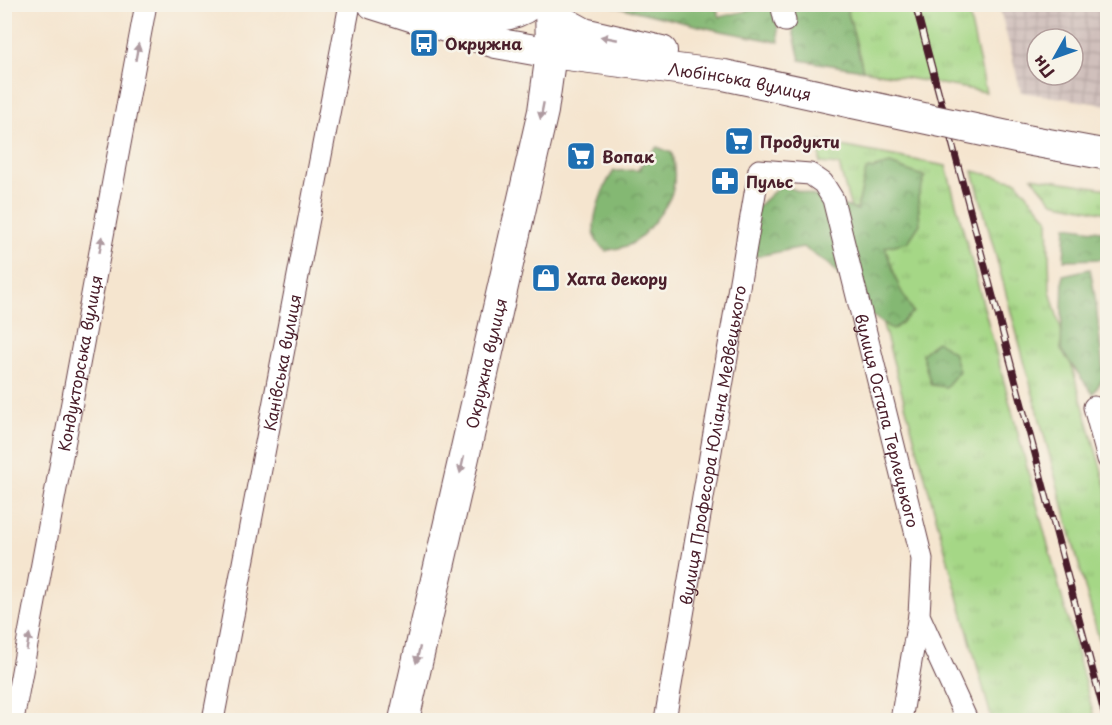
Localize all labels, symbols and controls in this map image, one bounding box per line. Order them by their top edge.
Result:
bus stop icon: Окружна [408,27,440,59]
north arrow [1025,27,1085,87]
place label: Окружна [445,31,523,55]
one-way arrow [599,33,618,42]
one-way arrow [133,43,142,62]
text: Пн [1026,51,1059,84]
street label: Любінська вулиця [667,56,814,106]
one-way arrow [537,102,546,121]
supermarket icon: Продукти [723,125,755,157]
place label: Продукти [760,129,840,153]
supermarket icon: Вопак [565,140,597,172]
place label: Вопак [602,144,655,168]
pharmacy icon: Пульс [709,165,741,197]
place label: Пульс [746,169,794,193]
one-way arrow [97,234,106,253]
shop icon: Хата декору [530,262,562,294]
place label: Хата декору [567,266,667,290]
street label: Кондукторська вулиця [51,273,107,453]
street label: вулиця Професора Юліана Медвецького [673,283,751,607]
street label: Канівська вулиця [257,292,306,433]
street label: Окружна вулиця [459,296,512,431]
street label: вулиця Остапа Терлецького [850,311,926,530]
one-way arrow [457,456,466,475]
one-way arrow [24,633,33,652]
one-way arrow [413,646,423,664]

